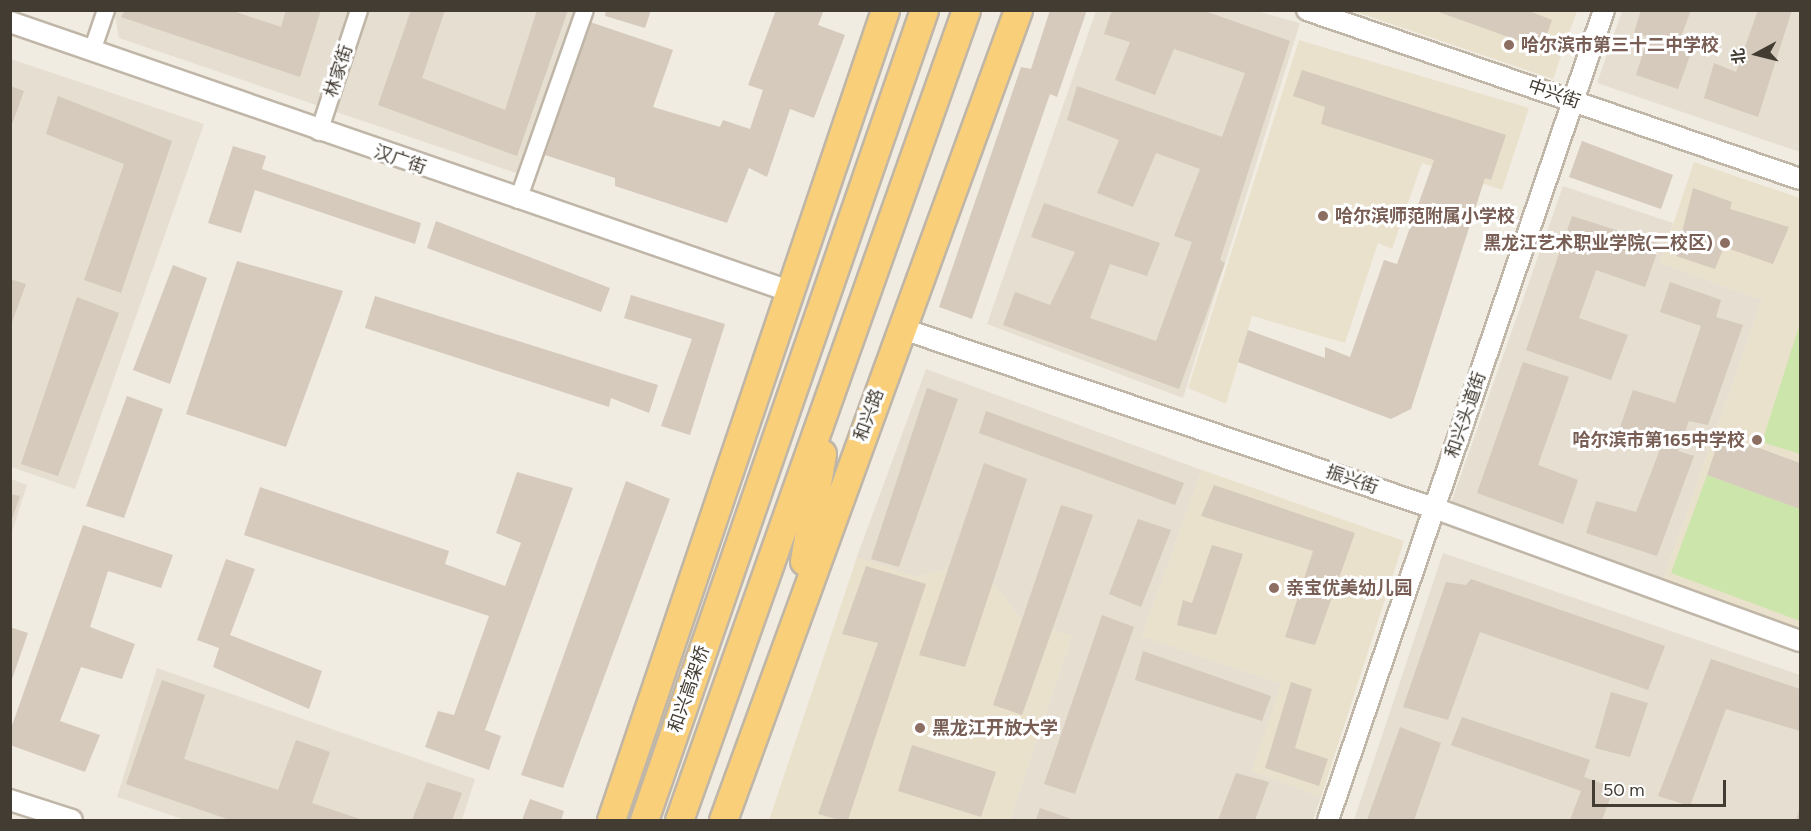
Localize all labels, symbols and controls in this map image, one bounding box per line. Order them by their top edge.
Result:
north arrow [1727,24,1787,84]
place label: 哈尔滨市第三十二中学校 [1521,34,1719,56]
marker: 哈尔滨市第三十二中学校 [1502,38,1516,52]
street label: 林家街 [320,42,358,100]
text: 北 [1728,47,1749,65]
street label: 中兴街 [1525,75,1583,113]
street label: 汉广街 [371,141,429,179]
place label: 哈尔滨师范附属小学校 [1335,205,1515,227]
marker: 哈尔滨师范附属小学校 [1316,209,1330,223]
place label: 黑龙江艺术职业学院(二校区) [1483,232,1713,254]
marker: 黑龙江艺术职业学院(二校区) [1718,236,1732,250]
street label: 和兴头道街 [1441,369,1491,461]
street label: 和兴路 [850,386,888,444]
place label: 哈尔滨市第165中学校 [1573,429,1745,451]
marker: 哈尔滨市第165中学校 [1750,433,1764,447]
street label: 振兴街 [1323,461,1381,499]
place label: 亲宝优美幼儿园 [1286,577,1412,599]
marker: 亲宝优美幼儿园 [1267,581,1281,595]
street label: 和兴高架桥 [664,643,714,735]
place label: 黑龙江开放大学 [932,717,1058,739]
marker: 黑龙江开放大学 [913,721,927,735]
scale bar [1595,768,1728,806]
text: 50 m [1603,779,1645,801]

